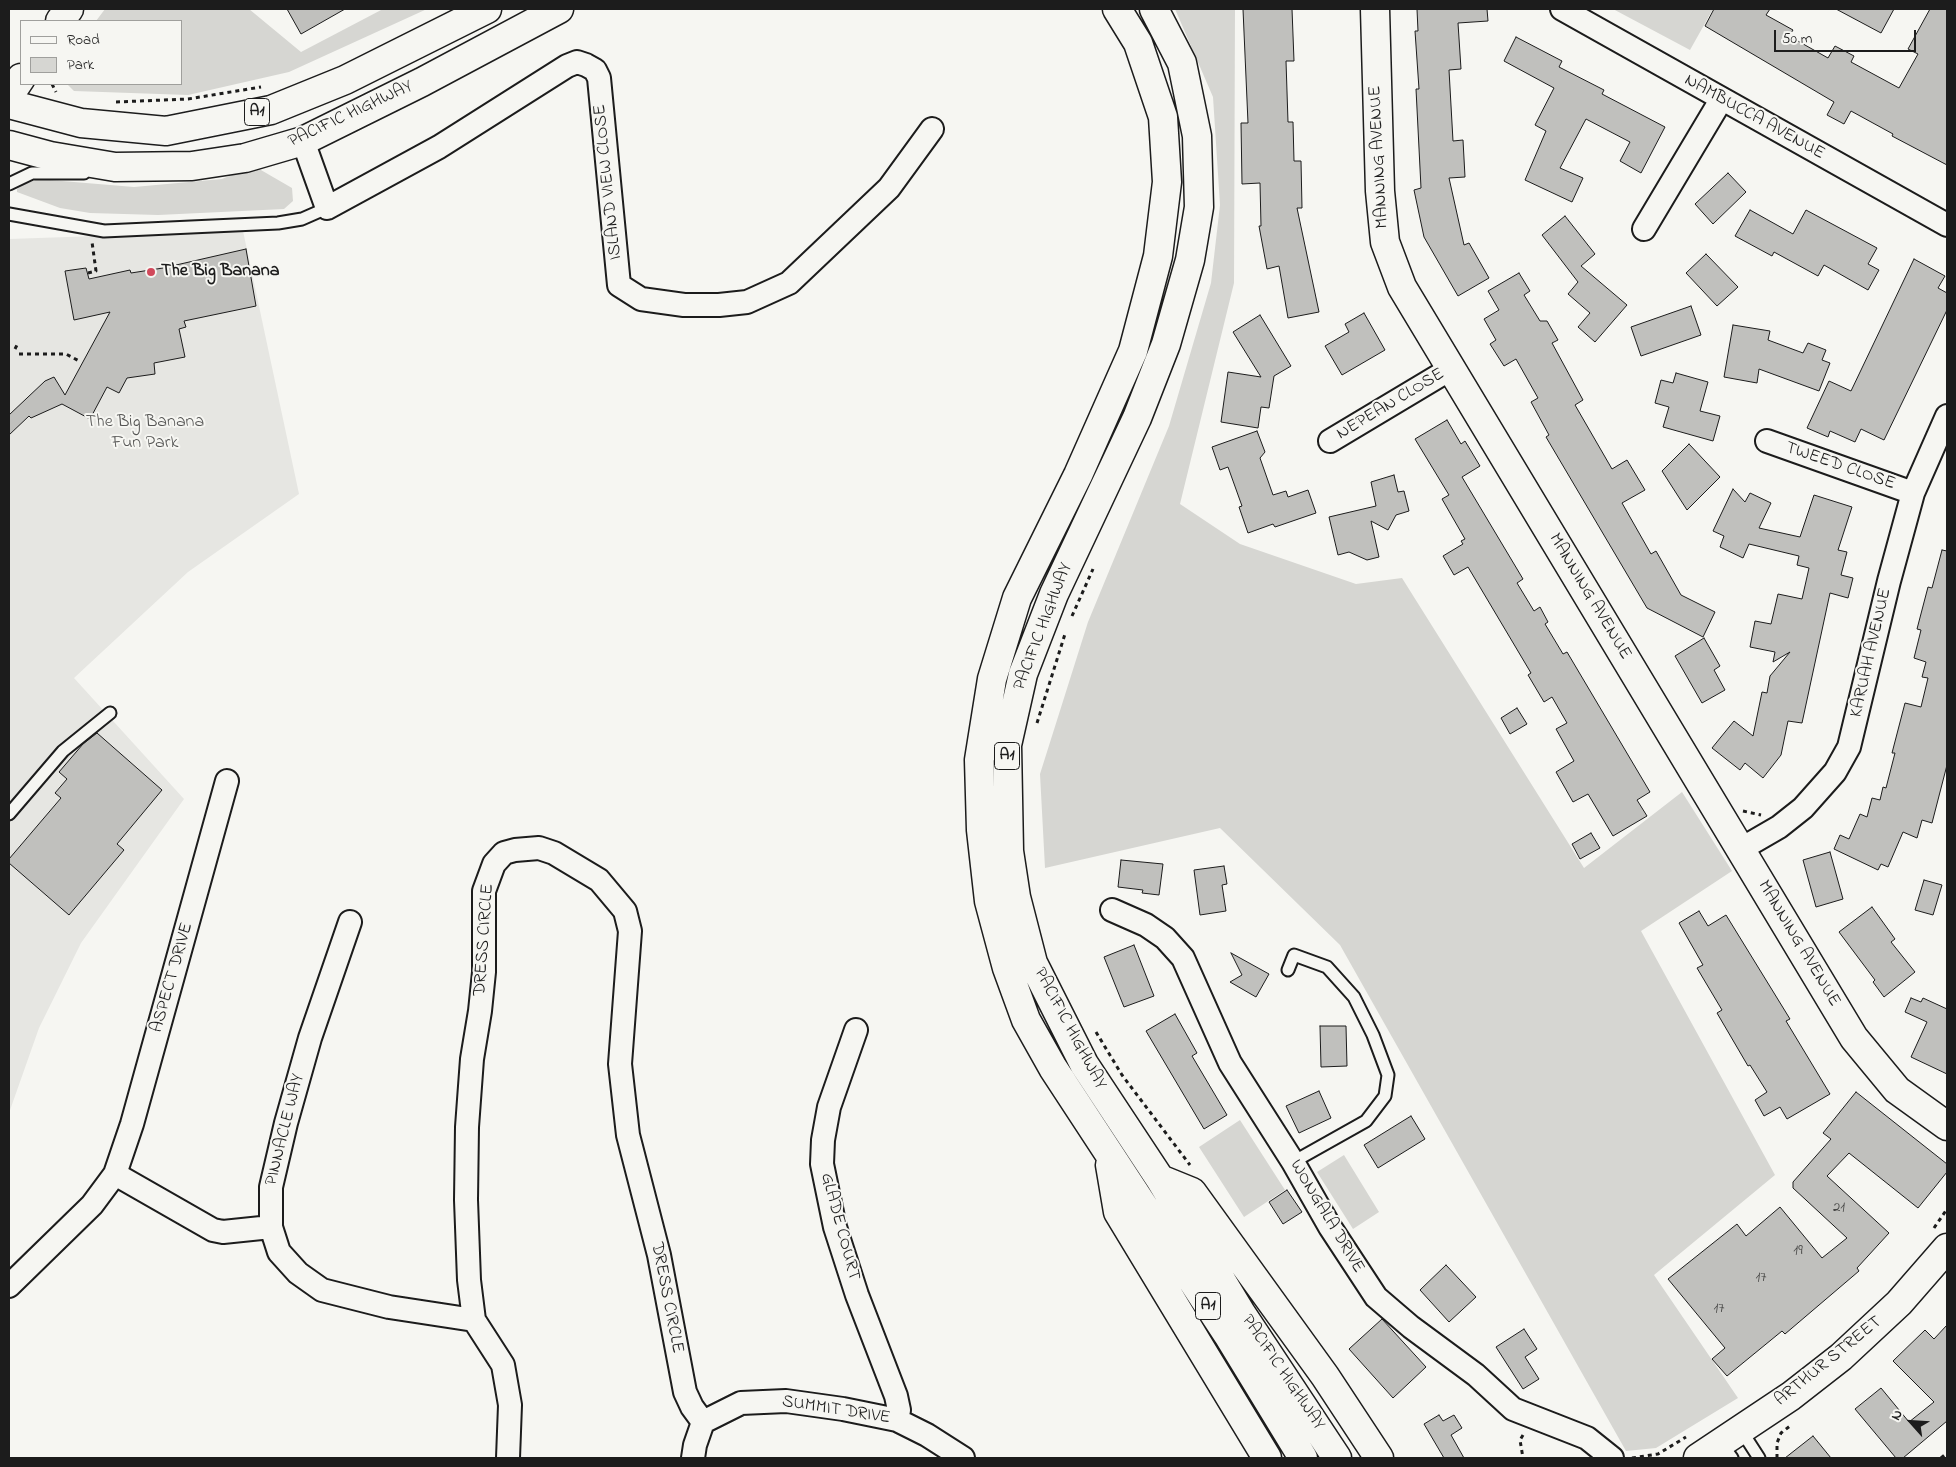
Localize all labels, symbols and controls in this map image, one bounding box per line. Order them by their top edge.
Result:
legend [20,20,182,85]
scale bar [1776,20,1918,52]
text: 50 m [1782,28,1812,50]
text: Road [67,29,100,51]
text: Park [67,54,94,76]
street label: NAMBUCCA AVENUE [1680,70,1828,166]
street label: PACIFIC HIGHWAY [285,77,417,153]
street label: MANNING AVENUE [1365,85,1395,229]
road number: A1 [244,98,270,125]
street label: ISLAND VIEW CLOSE [590,103,628,261]
place label: The Big Banana [161,261,279,283]
marker: The Big Banana [145,266,157,278]
street label: NEPEAN CLOSE [1333,364,1449,446]
park label: The Big Banana Fun Park [86,412,204,454]
street label: TWEED CLOSE [1782,438,1898,496]
street label: MANNING AVENUE [1543,530,1635,664]
street label: PACIFIC HIGHWAY [1010,560,1078,694]
street label: KARUAH AVENUE [1847,586,1897,720]
road number: A1 [994,742,1020,769]
street label: MANNING AVENUE [1752,877,1844,1011]
street label: DRESS CIRCLE [470,883,500,997]
street label: ASPECT DRIVE [147,921,199,1035]
street label: PACIFIC HIGHWAY [1028,965,1110,1093]
street label: PINNACLE WAY [262,1072,310,1188]
street label: WONGALA DRIVE [1284,1156,1368,1278]
street label: GLADE COURT [814,1171,864,1283]
house number: 21 [1833,1200,1845,1218]
street label: DRESS CIRCLE [645,1241,687,1355]
house number: 19 [1793,1243,1803,1261]
house number: 17 [1756,1270,1766,1288]
road number: A1 [1196,1292,1220,1320]
house number: 17 [1714,1301,1724,1319]
street label: PACIFIC HIGHWAY [1235,1311,1329,1435]
street label: ARTHUR STREET [1771,1312,1887,1412]
street label: SUMMIT DRIVE [780,1392,892,1430]
north arrow [1886,1397,1936,1447]
text: N [1886,1406,1909,1424]

